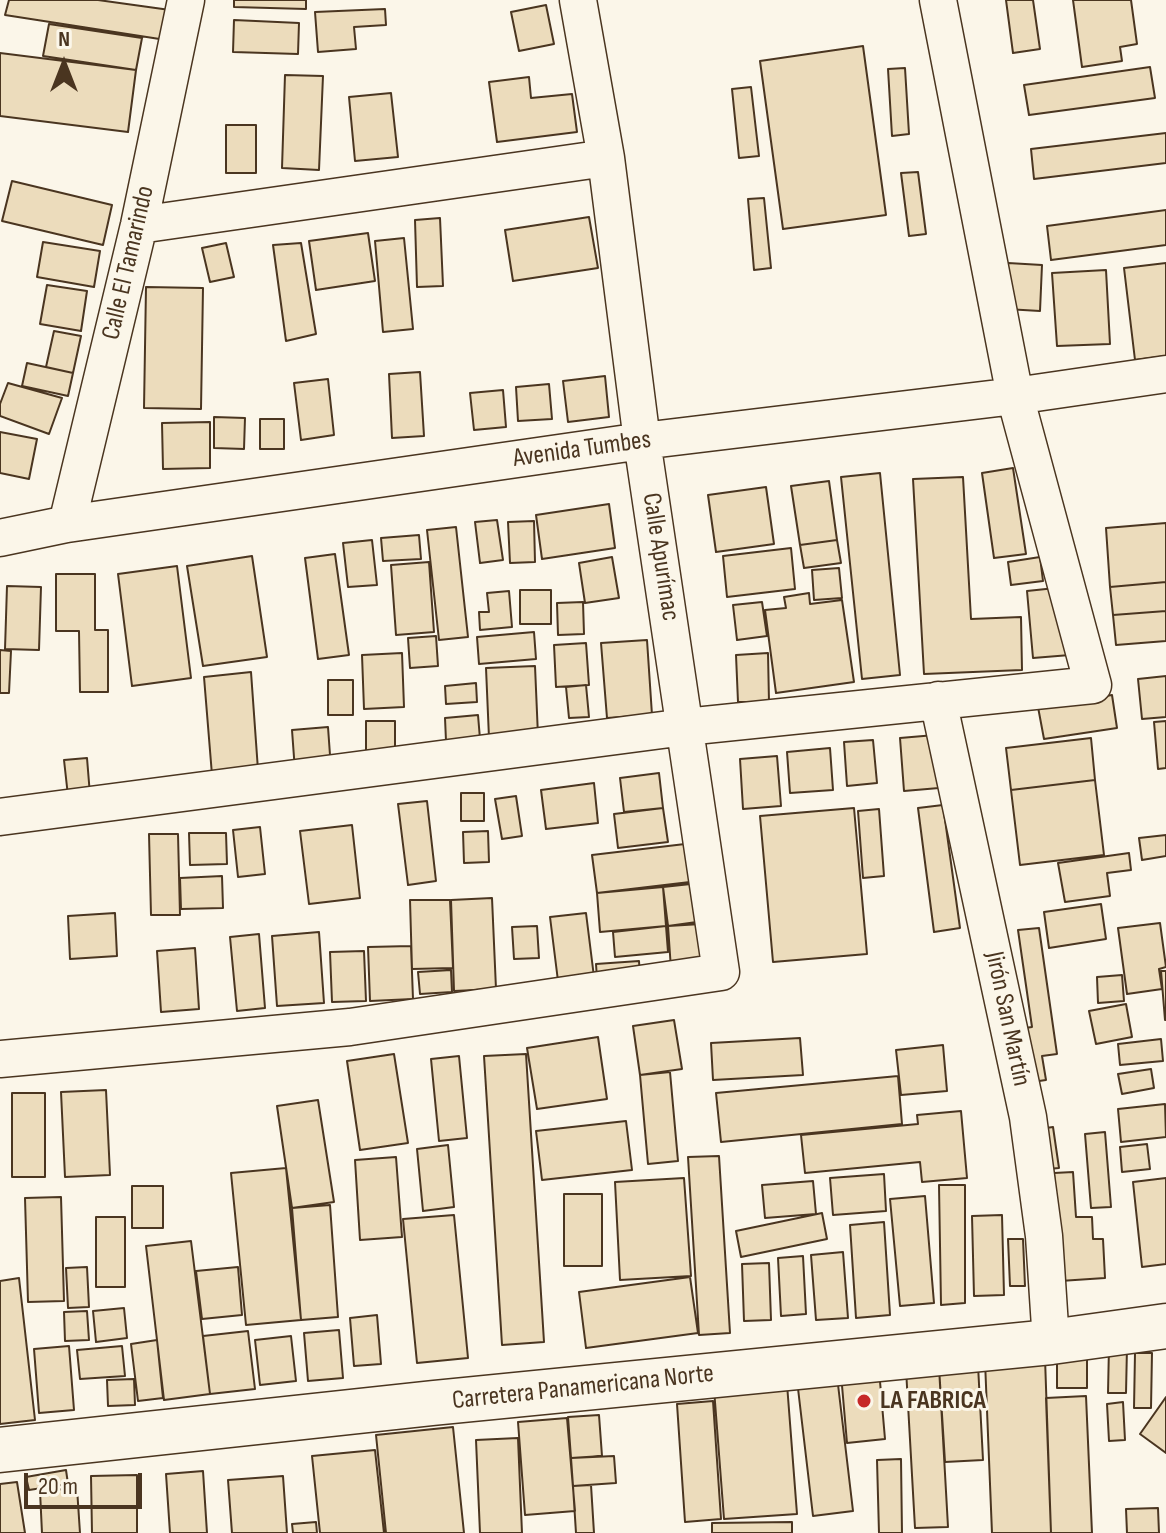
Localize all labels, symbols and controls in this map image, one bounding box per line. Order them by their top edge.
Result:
north arrow [24,24,104,104]
text: N [58,26,70,53]
street label: Calle El Tamarindo [96,183,162,343]
street label: Avenida Tumbes [511,425,653,475]
street label: Calle Apurímac [634,491,686,623]
street label: Jirón San Martín [978,949,1036,1089]
street label: Carretera Panamericana Norte [451,1359,715,1417]
place label: LA FABRICA [880,1385,986,1417]
marker: LA FABRICA [855,1392,873,1410]
scale bar [28,1457,146,1507]
text: 20 m [38,1472,78,1501]

